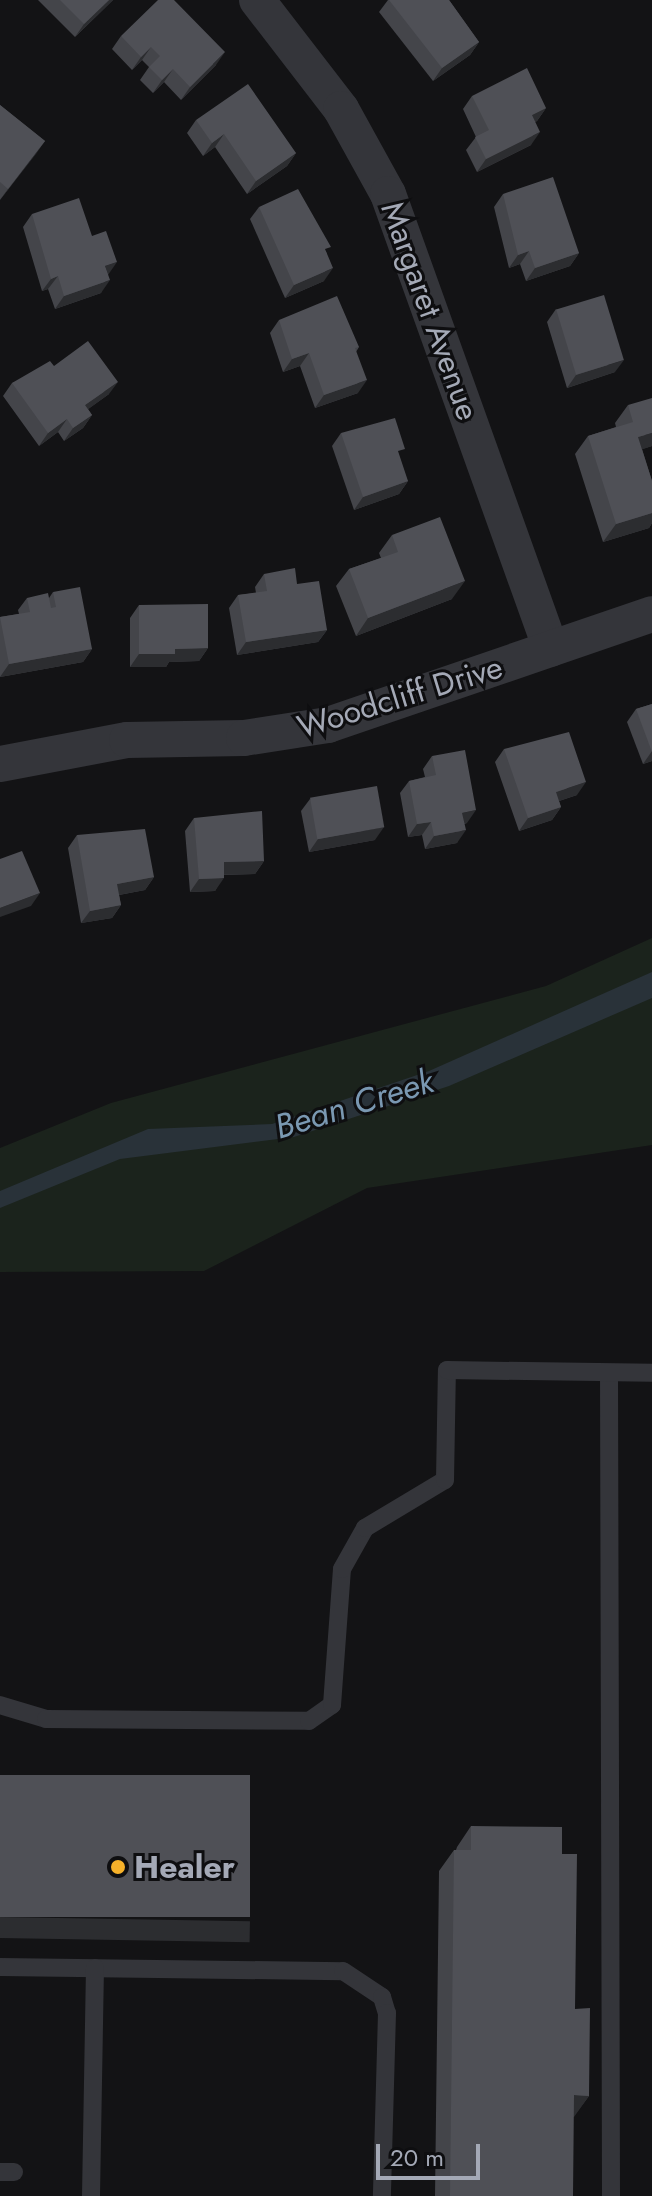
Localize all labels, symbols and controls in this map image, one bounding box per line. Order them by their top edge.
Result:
street label: Margaret Avenue [373,197,487,425]
street label: Woodcliff Drive [293,648,507,746]
water label: Bean Creek [270,1061,438,1147]
place label: Healer [134,1848,235,1886]
marker: Healer [109,1858,127,1876]
scale bar [380,2128,484,2178]
text: 20 m [390,2140,444,2175]

